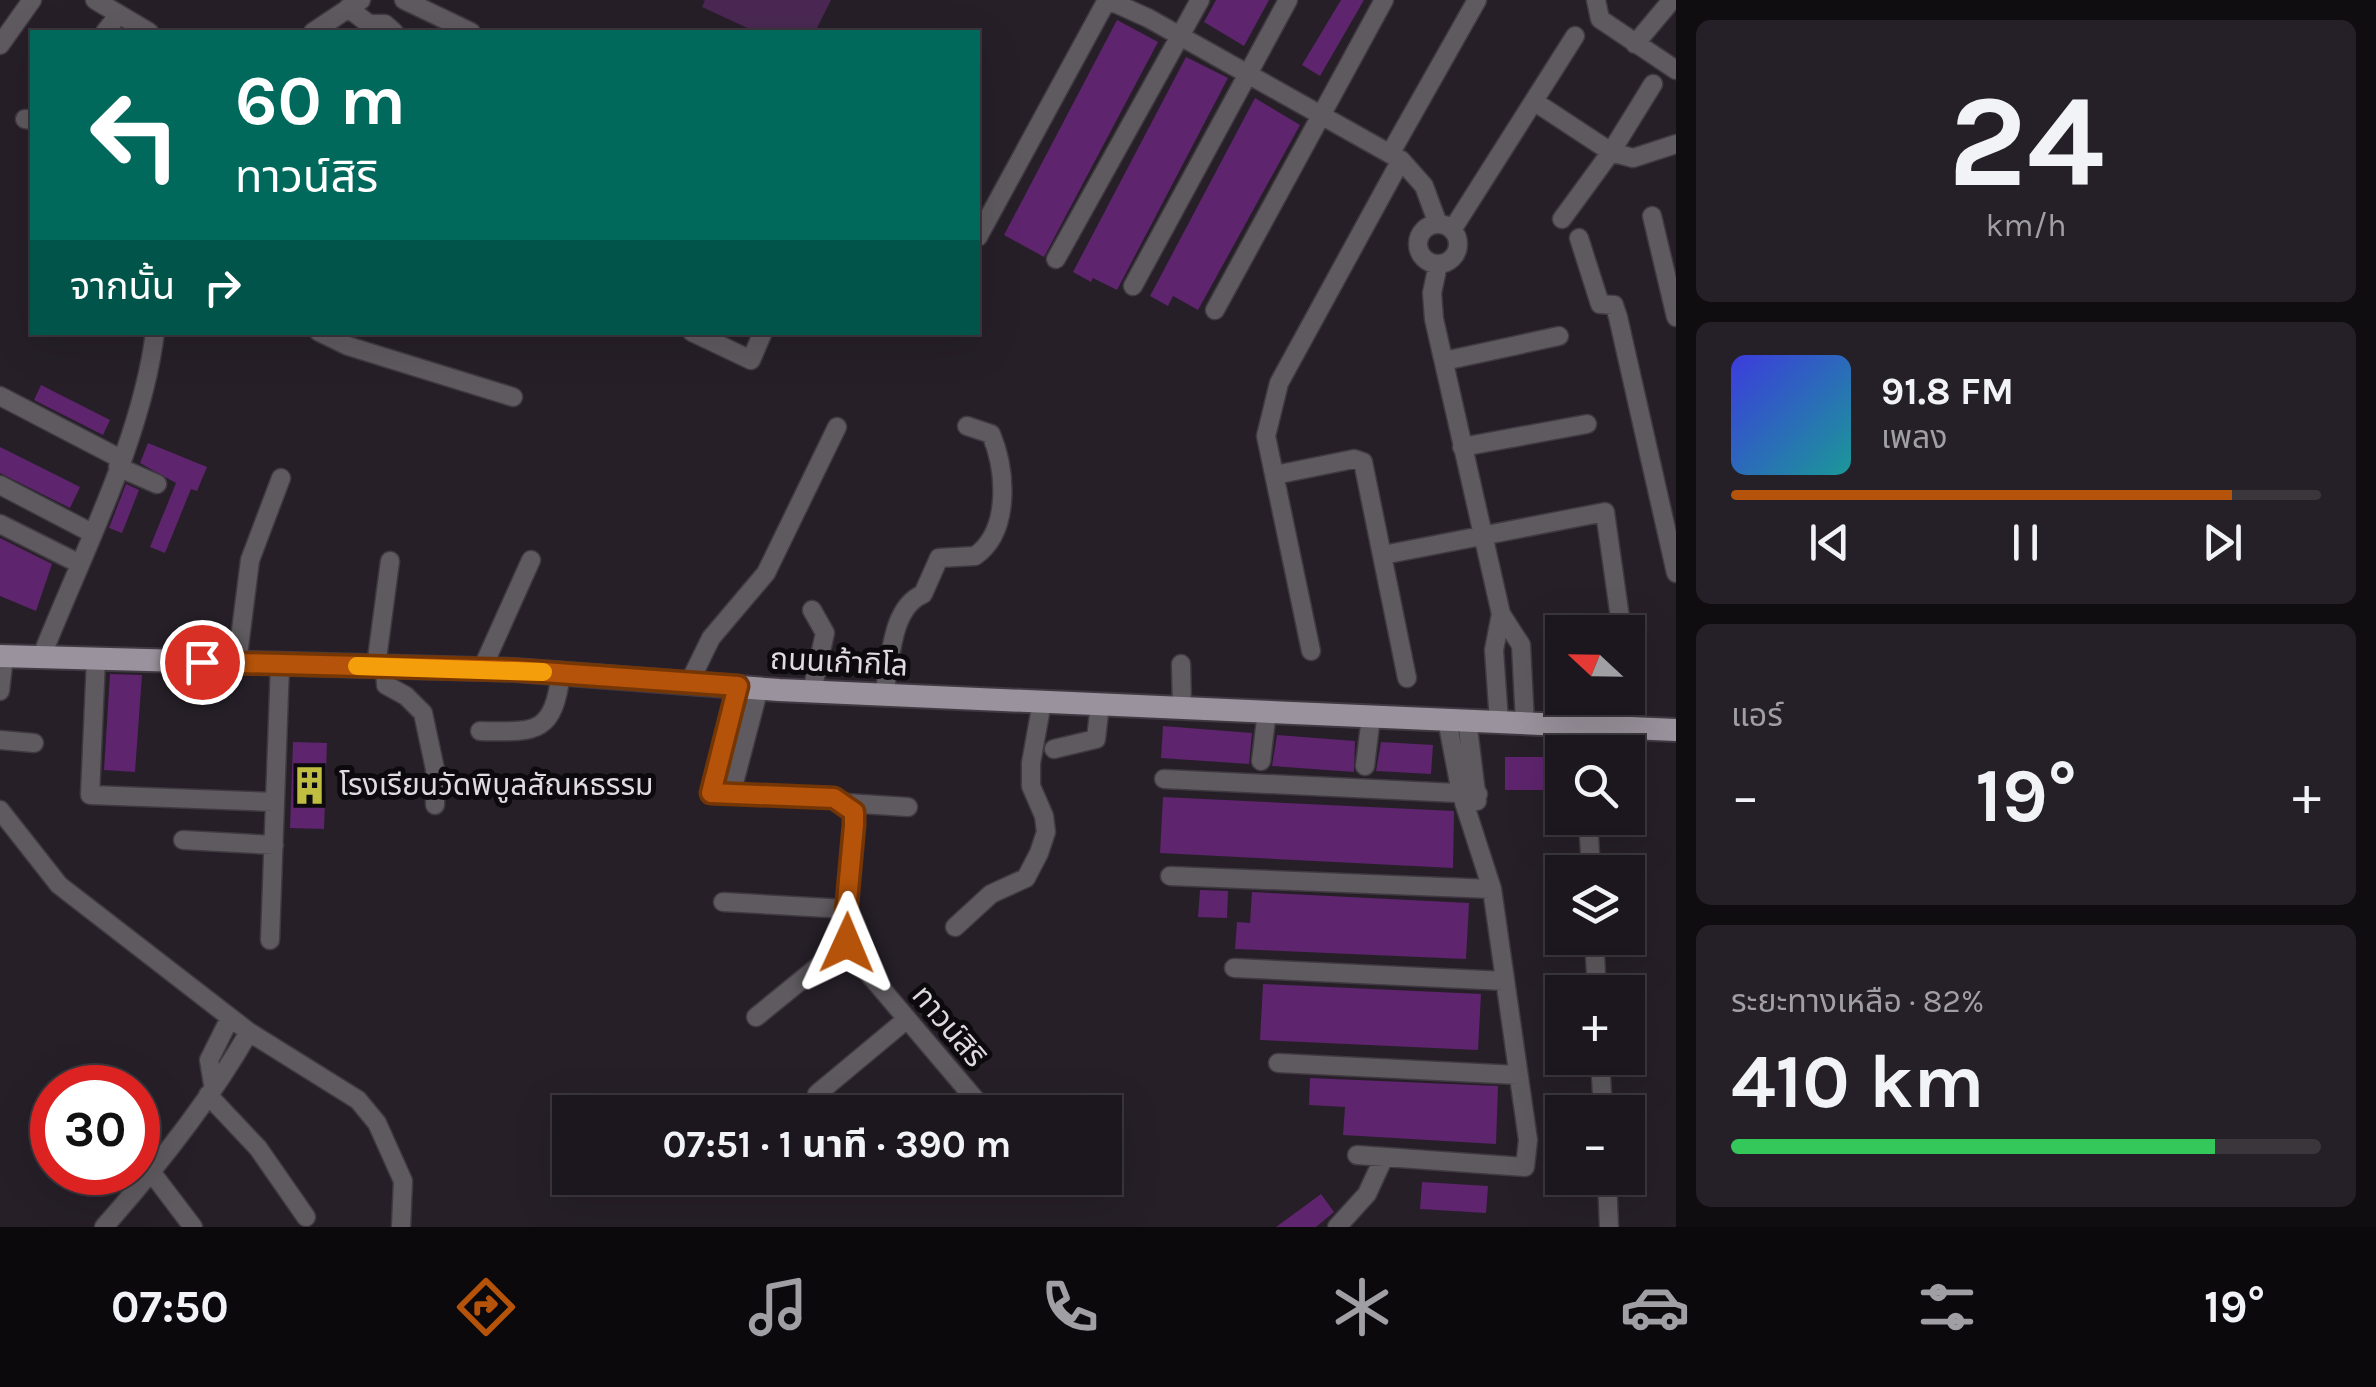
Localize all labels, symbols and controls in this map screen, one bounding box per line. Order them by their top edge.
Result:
text: 60 m [235,60,406,142]
text: 24 [1948,66,2104,218]
icon: left [70,70,200,200]
text: ทาวน์สิริ [235,151,378,203]
text: km/h [1985,207,2067,244]
icon: right [195,260,250,315]
text: จากนั้น [70,264,175,309]
text: 91.8 FM [1881,369,2014,414]
text: เพลง [1881,419,1948,456]
icon: previous [1802,515,1857,570]
icon: pause [1998,515,2053,570]
icon: next [2195,515,2250,570]
north arrow [1545,615,1645,715]
map controls [1545,615,1645,1195]
pin [160,620,245,705]
icon: arrive [175,635,230,690]
street label: ถนนเก้ากิโล [769,640,909,684]
text: แอร์ [1731,697,1783,734]
button: search [1545,735,1645,835]
text: 19° [1975,752,2077,840]
building icon: โรงเรียนวัดพิบูลสัณหธรรม [288,764,330,806]
text: − [1731,764,1760,828]
text: + [2292,764,2321,828]
place label: โรงเรียนวัดพิบูลสัณหธรรม [339,767,654,803]
button: layers [1545,855,1645,955]
position arrow [795,891,899,995]
button: + [1545,975,1645,1075]
street label: ทาวน์สิริ [905,978,993,1074]
text: ระยะทางเหลือ · 82% [1731,983,1984,1020]
text: 410 km [1731,1038,1984,1126]
speed limit sign: 30 [30,1065,160,1195]
button: − [1545,1095,1645,1195]
text: 07:51 · 1 นาที · 390 m [663,1122,1011,1167]
icon: directions [451,1272,521,1342]
icon: music [743,1272,813,1342]
icon: phone [1035,1272,1105,1342]
icon: climate [1327,1272,1397,1342]
icon: car [1620,1272,1690,1342]
icon: filters [1912,1272,1982,1342]
text: 07:50 [111,1281,229,1333]
text: 19° [2204,1281,2265,1333]

